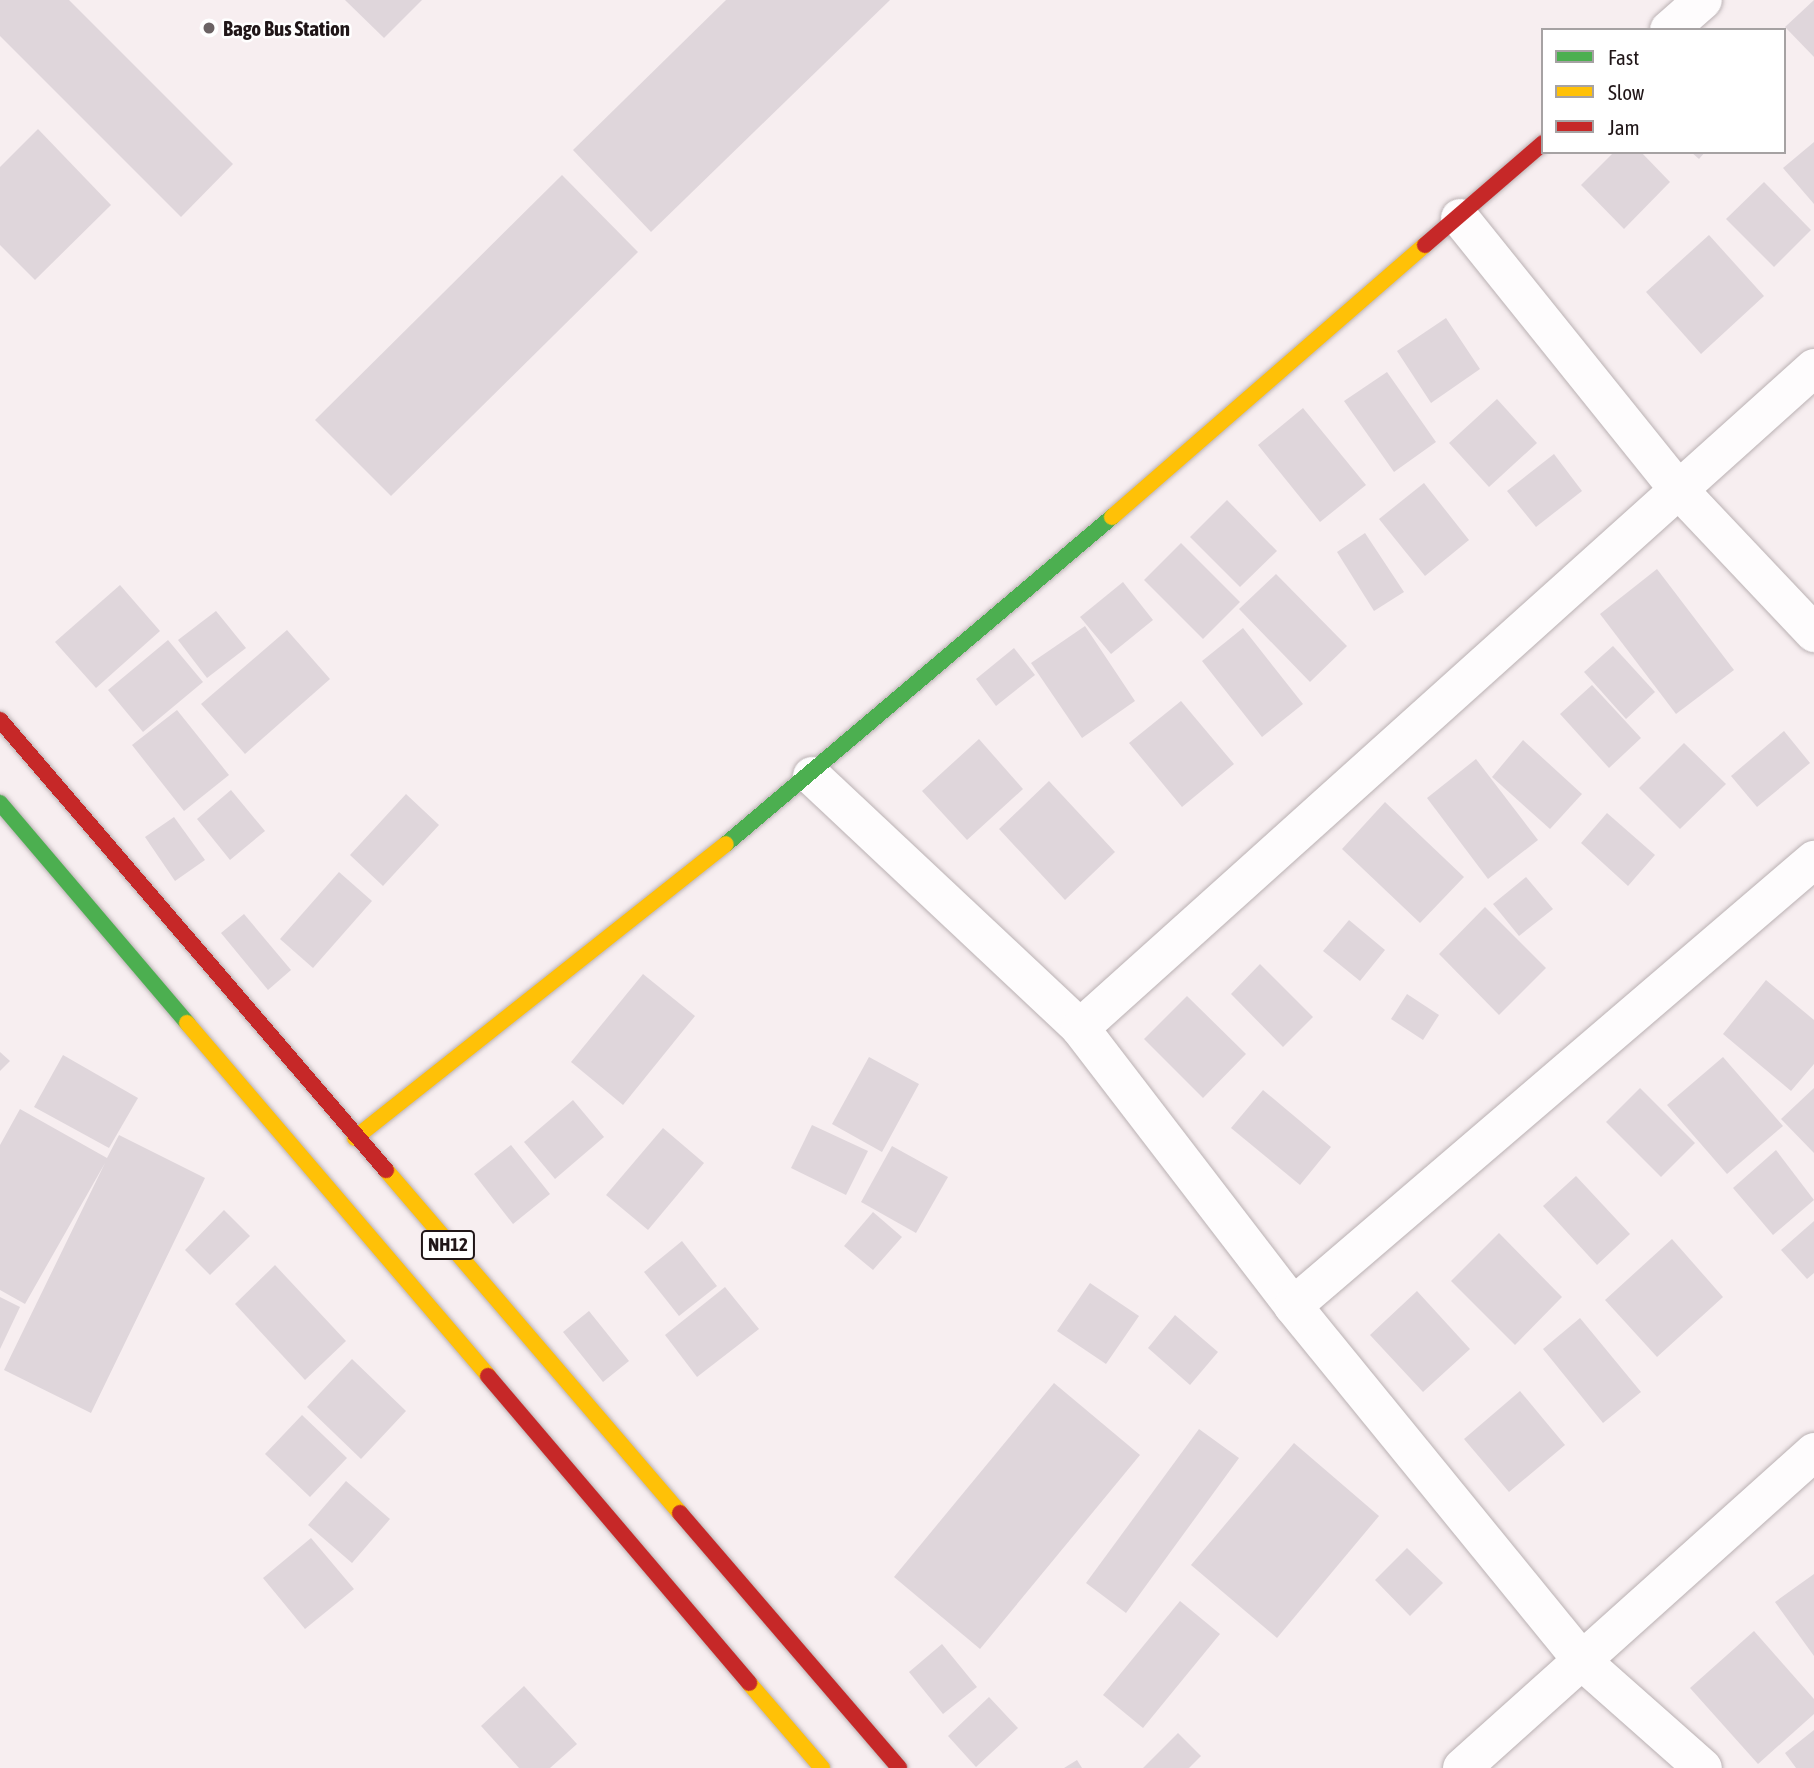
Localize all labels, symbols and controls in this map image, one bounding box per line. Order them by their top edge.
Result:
place label: Bago Bus Station [223,15,350,41]
marker: Bago Bus Station [201,20,217,36]
legend [1541,28,1786,154]
text: Fast [1608,45,1639,69]
text: Slow [1608,80,1644,104]
text: Jam [1608,115,1640,139]
road number: NH12 [420,1230,476,1260]

